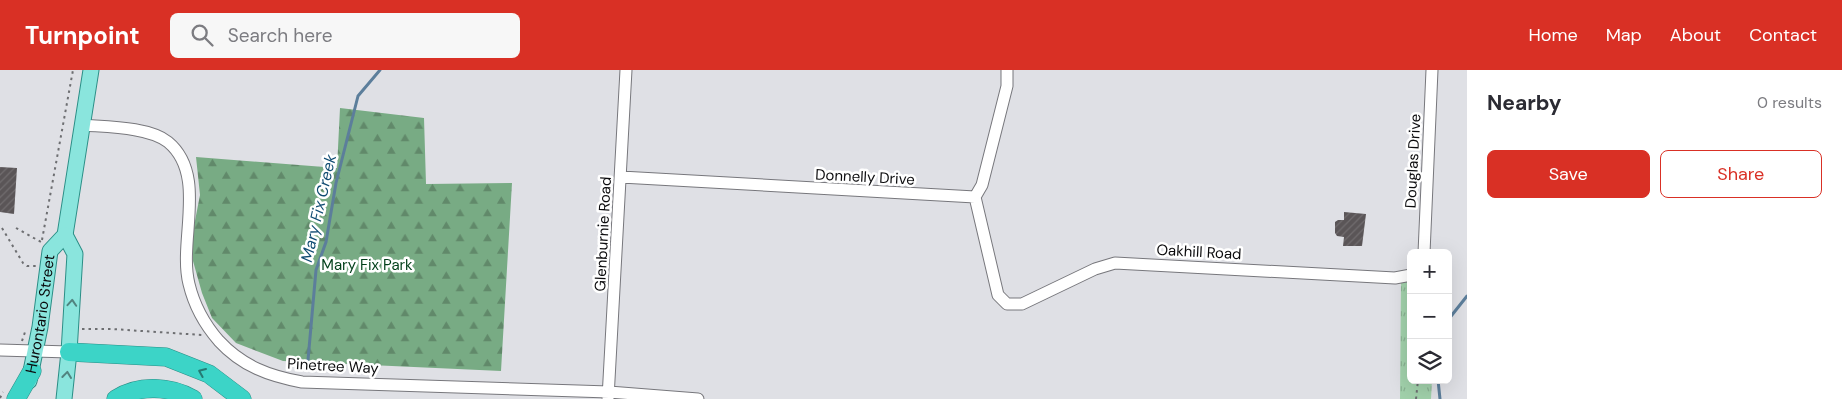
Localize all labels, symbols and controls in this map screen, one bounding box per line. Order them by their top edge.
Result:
search box [170,13,520,58]
text: Turnpoint [25,20,140,51]
icon: search [188,21,216,49]
text: Search here [228,23,333,48]
text: Home [1528,23,1578,47]
text: Map [1606,23,1642,47]
text: About [1670,23,1721,47]
text: Contact [1749,23,1817,47]
text: Nearby [1487,89,1561,117]
text: 0 results [1757,92,1822,113]
street label: Douglas Drive [1401,113,1425,209]
button: Save [1487,150,1650,198]
button: Share [1660,150,1822,198]
water label: Mary Fix Creek [296,151,341,264]
street label: Donnelly Drive [815,164,915,190]
street label: Glenburnie Road [590,176,616,292]
street label: Oakhill Road [1156,240,1242,264]
map controls [1407,249,1452,384]
button: + [1407,249,1452,294]
street label: Hurontario Street [21,253,59,375]
park label: Mary Fix Park [321,255,413,275]
button: − [1407,294,1452,339]
one-way arrow [67,299,78,307]
button: layers [1407,339,1452,384]
street label: Pinetree Way [287,354,380,378]
one-way arrow [198,367,207,378]
one-way arrow [61,371,72,379]

